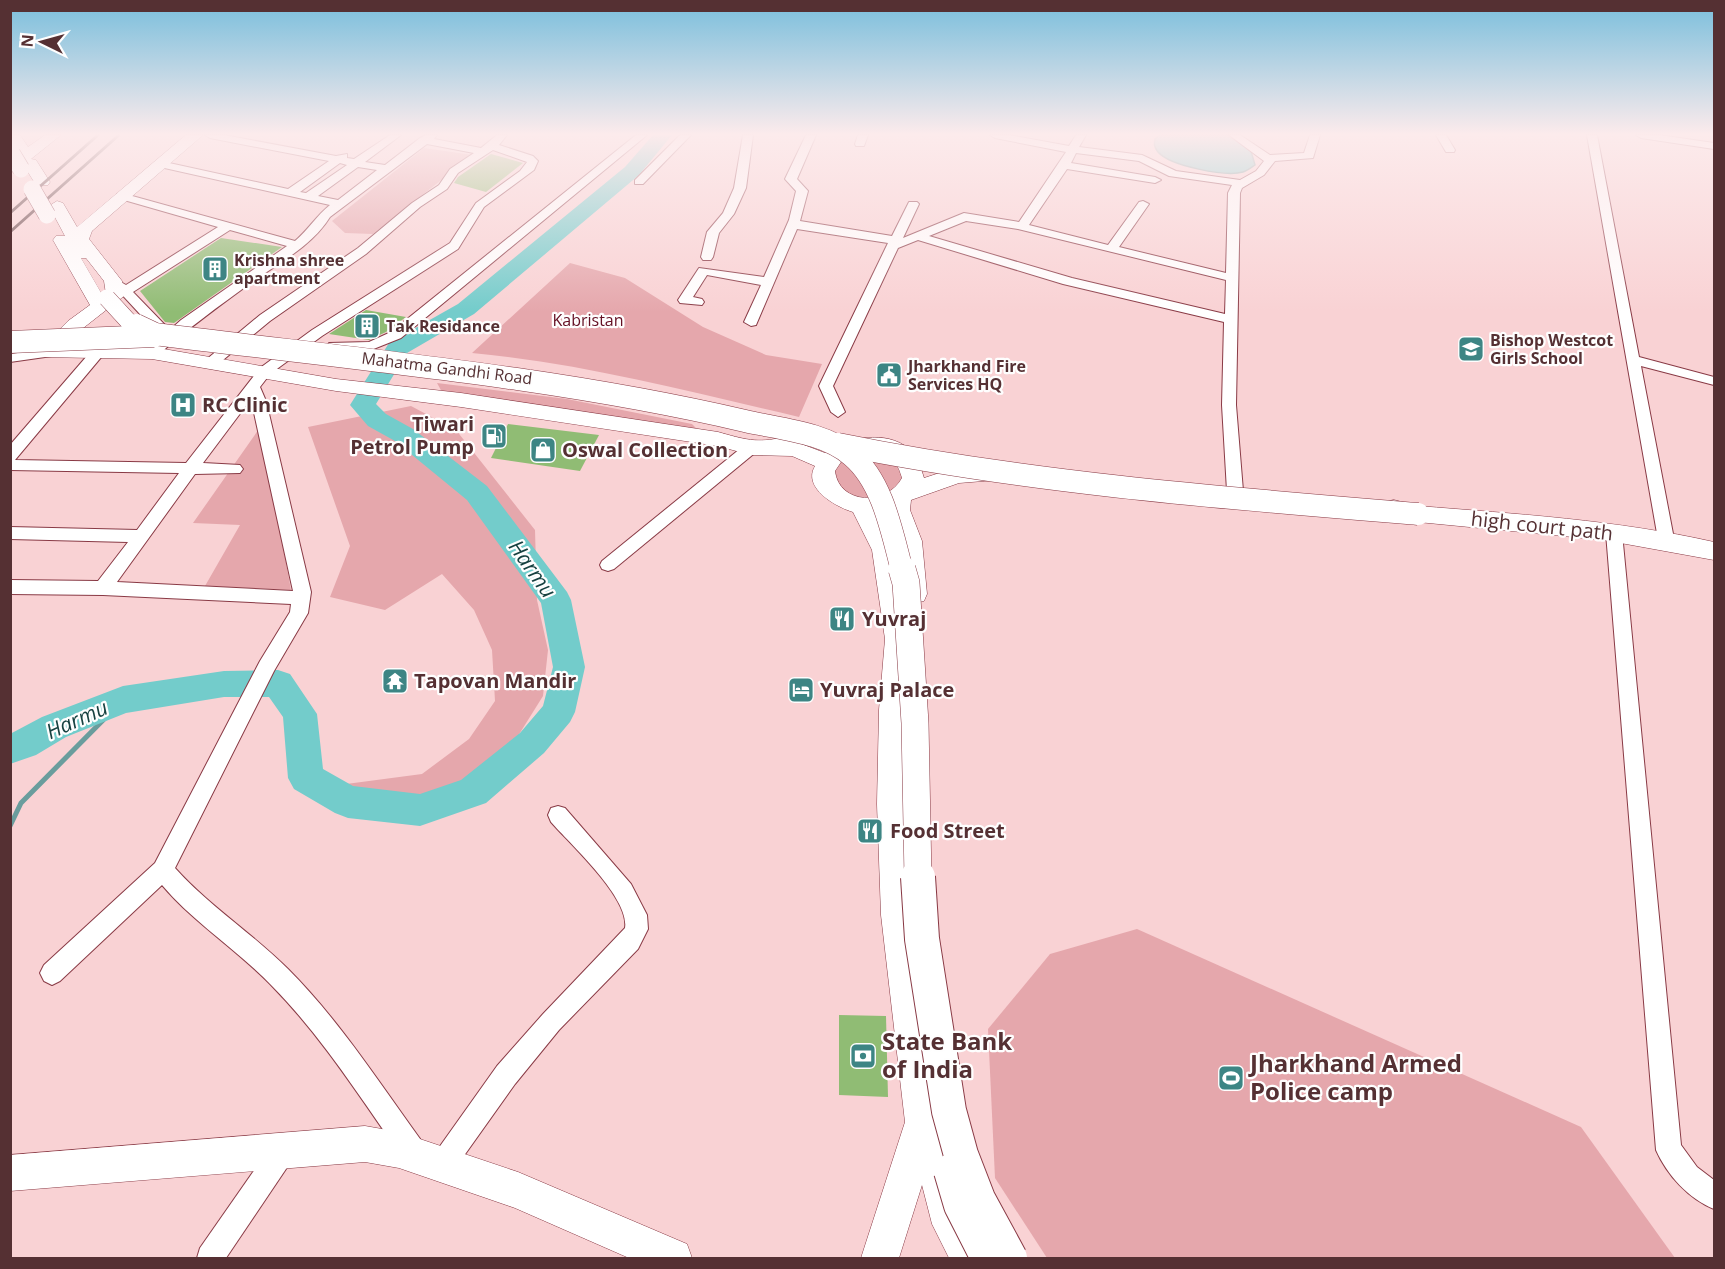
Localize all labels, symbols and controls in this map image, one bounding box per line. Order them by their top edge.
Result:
north arrow [12,12,72,72]
text: N [16,33,39,48]
place label: Krishna shree apartment [234,249,344,289]
building icon: Krishna shree apartment [200,254,230,284]
park label: Kabristan [552,309,624,331]
building icon: Tak Residance [352,311,382,341]
place label: Tak Residance [386,315,500,337]
place label: Bishop Westcot Girls School [1490,329,1613,369]
school or university icon: Bishop Westcot Girls School [1456,334,1486,364]
street label: Mahatma Gandhi Road [360,347,534,389]
place label: Jharkhand Fire Services HQ [906,355,1026,395]
public building icon: Jharkhand Fire Services HQ [874,360,904,390]
hospital icon: RC Clinic [168,390,198,420]
place label: RC Clinic [202,391,288,418]
place label: Tiwari Petrol Pump [350,410,474,460]
fuel station icon: Tiwari Petrol Pump [479,421,509,451]
shop icon: Oswal Collection [528,435,558,465]
place label: Oswal Collection [562,436,728,463]
street label: high court path [1470,505,1614,546]
water label: Harmu [503,534,563,603]
restaurant icon: Yuvraj [827,604,857,634]
place label: Yuvraj [862,605,926,632]
temple icon: Tapovan Mandir [380,666,410,696]
place label: Tapovan Mandir [414,667,576,694]
hotel icon: Yuvraj Palace [786,675,816,705]
place label: Yuvraj Palace [820,676,954,703]
water label: Harmu [41,693,112,745]
restaurant icon: Food Street [855,816,885,846]
place label: Food Street [890,817,1005,844]
place label: State Bank of India [882,1024,1012,1085]
bank icon: State Bank of India [848,1041,878,1071]
place label: Jharkhand Armed Police camp [1248,1046,1462,1107]
sports icon: Jharkhand Armed Police camp [1216,1063,1246,1093]

